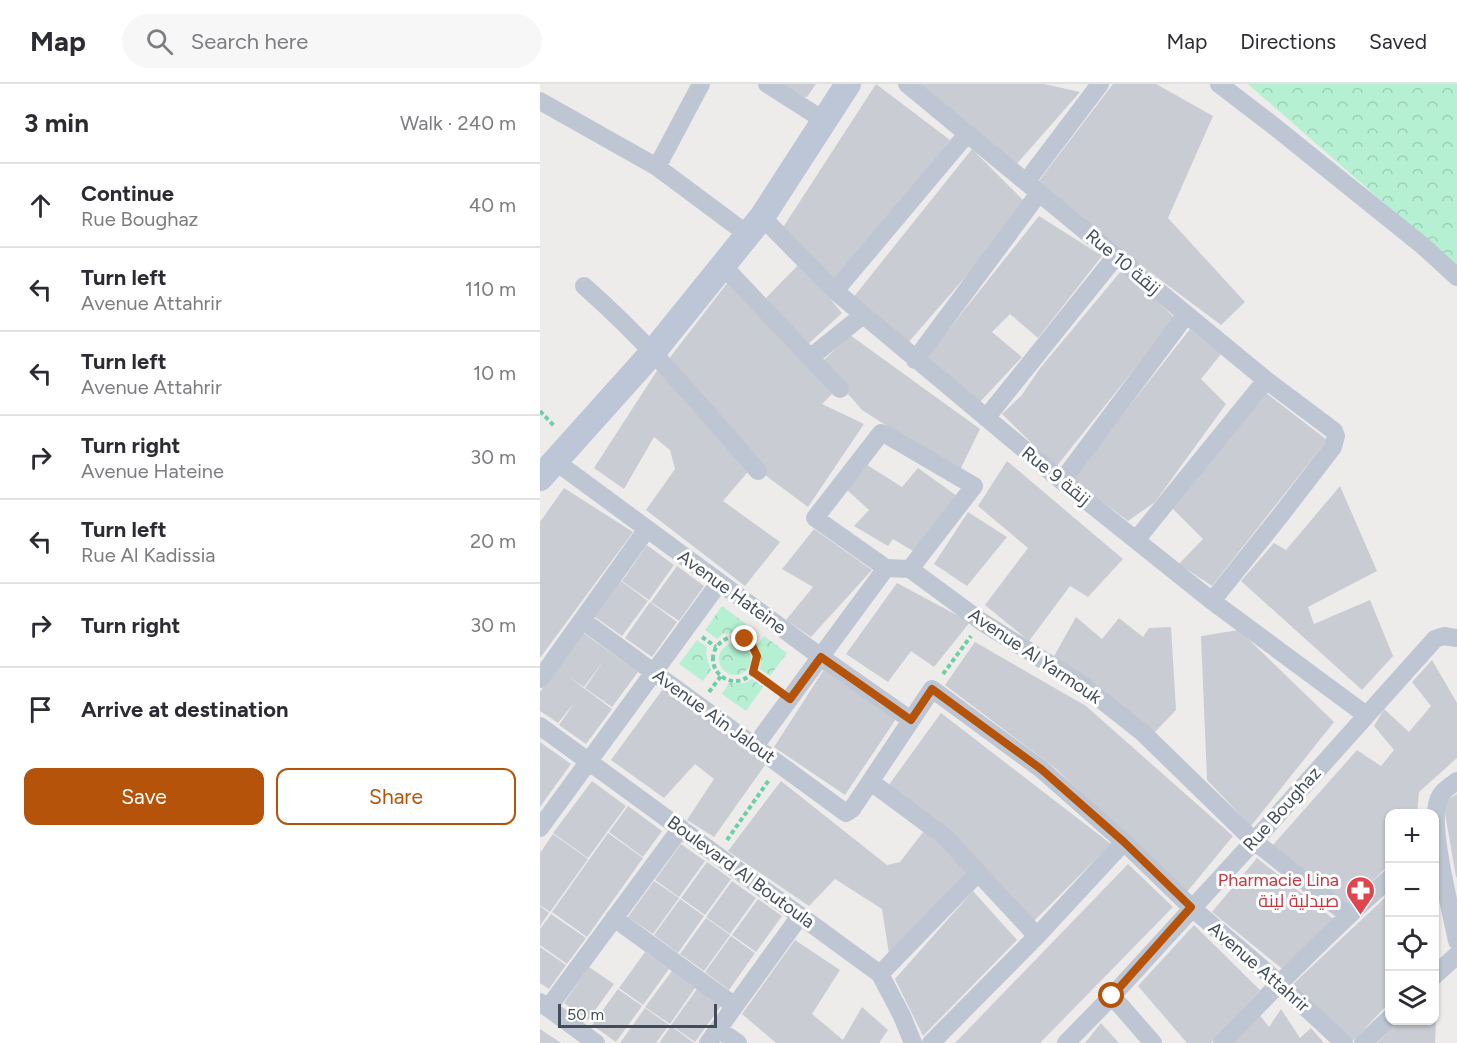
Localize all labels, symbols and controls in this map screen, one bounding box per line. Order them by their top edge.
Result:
search box [122,14,542,68]
text: Map [30,24,86,58]
icon: search [143,25,176,58]
text: Search here [191,28,308,55]
text: Map [1166,29,1207,54]
text: Directions [1240,29,1336,54]
text: Saved [1369,29,1427,54]
text: 3 min [24,107,89,139]
text: Walk · 240 m [400,111,516,135]
text: Continue [81,180,174,207]
icon: ahead [24,189,57,222]
text: 40 m [469,193,516,217]
text: Rue Boughaz [81,207,198,231]
street label: Rue 10 زنقة [1081,224,1165,300]
text: Turn left [81,264,167,291]
icon: left [24,273,57,306]
text: 110 m [465,277,516,301]
text: Avenue Attahrir [81,291,222,315]
text: Turn left [81,348,167,375]
icon: left [24,357,57,390]
text: 10 m [473,361,516,385]
text: Avenue Attahrir [81,375,222,399]
text: Turn right [81,432,180,459]
icon: right [24,441,57,474]
street label: Rue 9 زنقة [1017,442,1095,510]
text: 30 m [470,445,516,469]
text: Avenue Hateine [81,459,224,483]
text: Turn left [81,516,167,543]
icon: left [24,525,57,558]
text: 20 m [470,529,516,553]
text: Rue Al Kadissia [81,543,216,567]
street label: Avenue Hateine [673,545,791,639]
street label: Avenue Al Yarmouk [964,603,1106,709]
icon: right [24,609,57,642]
text: Turn right [81,612,180,639]
text: 30 m [470,613,516,637]
route end [731,625,757,651]
street label: Avenue Ain Jalout [649,664,780,768]
icon: arrive [24,693,57,726]
text: Arrive at destination [81,696,289,723]
street label: Rue Boughaz [1238,762,1326,856]
button: Save [24,768,264,825]
button: Share [276,768,516,825]
map controls [1385,809,1439,1025]
button: + [1385,809,1439,863]
street label: Boulevard Al Boutoula [663,811,819,933]
button: − [1385,863,1439,917]
place label: Pharmacie Lina صيدلية لينة [1218,869,1339,912]
pharmacy icon: Pharmacie Lina صيدلية لينة [1344,874,1376,916]
street label: Avenue Attahrir [1204,917,1314,1017]
button: locate [1385,917,1439,971]
button: layers [1385,971,1439,1025]
route start [1098,982,1124,1008]
scale bar [558,1001,717,1028]
text: 50 m [567,1005,604,1024]

